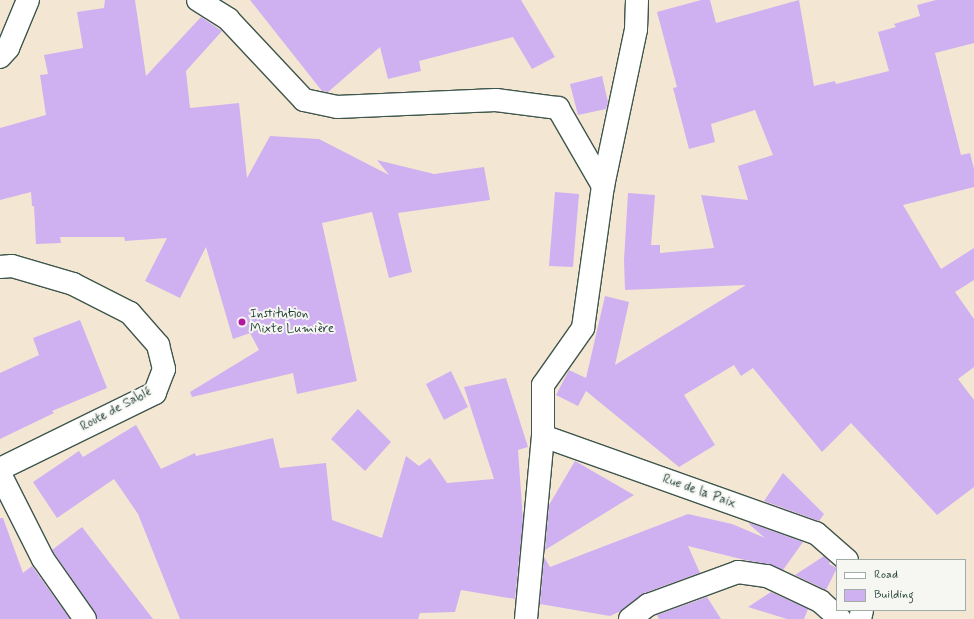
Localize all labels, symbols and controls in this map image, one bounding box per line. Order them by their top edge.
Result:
place label: Institution Mixte Lumière [250,307,333,338]
marker: Institution Mixte Lumière [237,317,247,327]
street label: Route de Sablé [78,385,154,435]
street label: Rue de la Paix [661,472,737,512]
legend [836,559,966,611]
text: Road [874,567,898,583]
text: Building [874,587,914,603]

